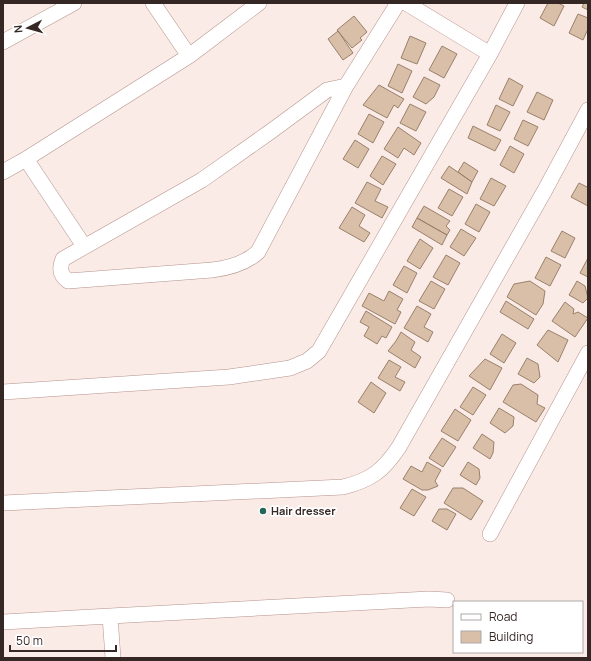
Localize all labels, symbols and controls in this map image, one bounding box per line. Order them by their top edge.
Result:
north arrow [8,8,48,48]
text: N [10,24,25,34]
place label: Hair dresser [271,503,336,518]
marker: Hair dresser [258,506,268,516]
legend [453,601,583,653]
text: Road [489,608,517,625]
scale bar [10,627,116,653]
text: Building [489,628,533,645]
text: 50 m [16,632,43,649]

